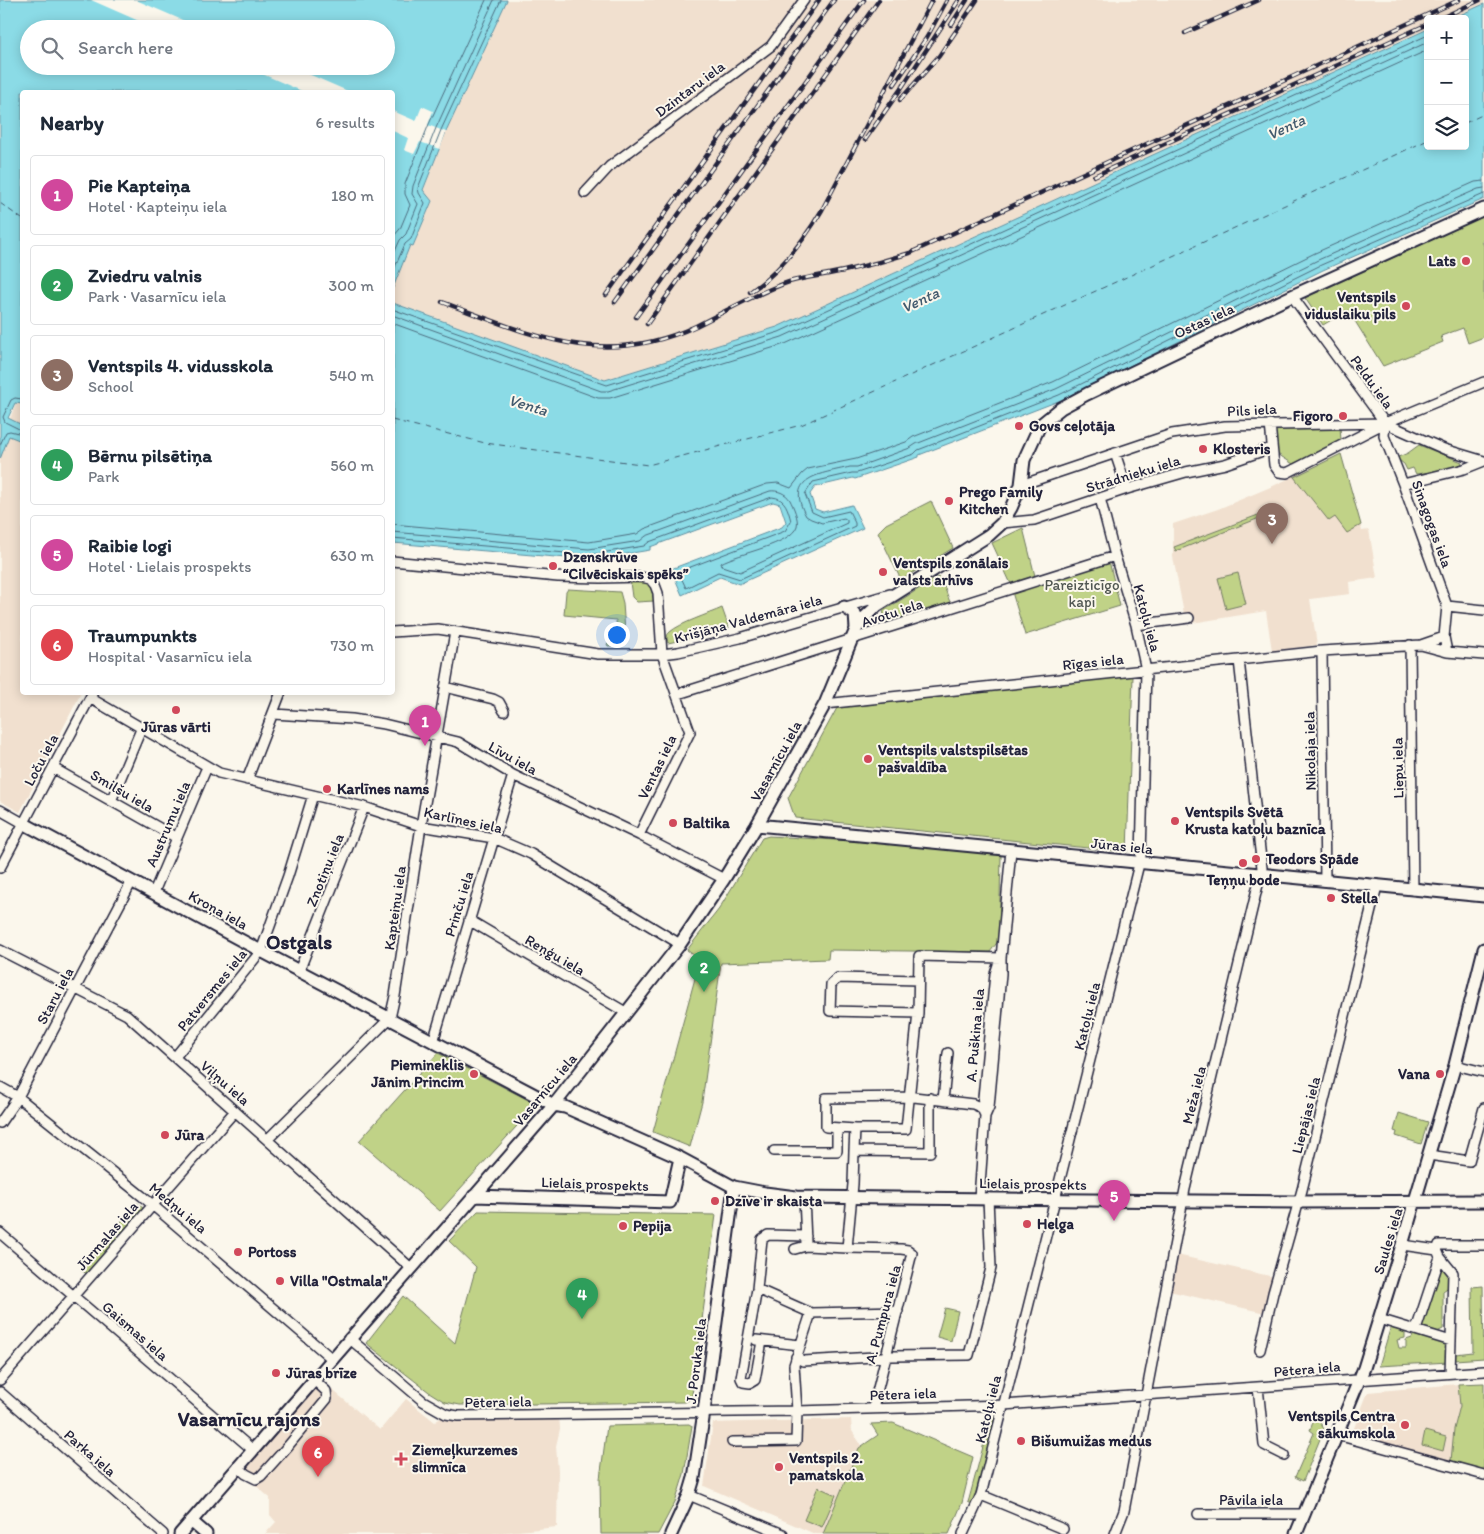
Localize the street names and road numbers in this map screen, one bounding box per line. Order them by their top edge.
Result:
street label: Dzintaru iela [652,57,728,121]
street label: Ostas iela [1171,299,1237,343]
street label: Peldu iela [1347,352,1398,413]
street label: Pils iela [1227,400,1278,420]
street label: Strādnieku iela [1084,451,1182,497]
street label: Sinagogas iela [1408,478,1456,571]
street label: Katoļu iela [1129,582,1165,654]
street label: Krišjāņa Valdemāra iela [672,590,825,647]
street label: Avotu iela [859,594,926,631]
street label: Rīgas iela [1061,650,1125,674]
street label: Nikolaja iela [1300,711,1320,791]
street label: Vasarnīcu iela [746,717,806,805]
street label: Loču iela [20,730,62,789]
street label: Ventas iela [634,731,681,802]
street label: Līvu iela [485,737,541,779]
street label: Liepu iela [1388,737,1408,799]
street label: Smilšu iela [87,766,157,817]
street label: Austrumu iela [142,778,194,870]
street label: Karlīnes iela [422,803,504,837]
street label: Znotiņu iela [302,831,348,909]
street label: Jūras iela [1090,834,1154,858]
street label: Kapteiņu iela [380,864,410,951]
street label: Prinču iela [441,868,478,939]
street label: Kroņa iela [185,886,251,934]
street label: Reņģu iela [522,931,589,980]
street label: Patversmes iela [173,945,251,1035]
street label: Staru iela [33,964,78,1027]
street label: Katoļu iela [1070,980,1104,1052]
street label: A. Puškina iela [962,987,988,1083]
street label: Vasarnīcu iela [509,1050,581,1130]
street label: Viļņu iela [197,1057,254,1110]
street label: Meža iela [1178,1064,1210,1126]
street label: Liepājas iela [1288,1074,1324,1155]
street label: Lielais prospekts [541,1173,649,1195]
street label: Lielais prospekts [979,1174,1087,1194]
street label: Medņu iela [145,1179,211,1238]
street label: Jūrmalas iela [72,1197,142,1274]
street label: Saules iela [1369,1205,1407,1277]
street label: A. Pumpura iela [861,1262,905,1366]
street label: Gaismas iela [98,1297,172,1365]
street label: J. Poruka iela [682,1317,710,1405]
street label: Pētera iela [1273,1357,1342,1381]
street label: Katoļu iela [971,1373,1005,1445]
street label: Pētera iela [869,1384,937,1404]
street label: Pētera iela [464,1392,532,1412]
street label: Parka iela [60,1426,120,1481]
street label: Pāvila iela [1219,1491,1284,1509]

